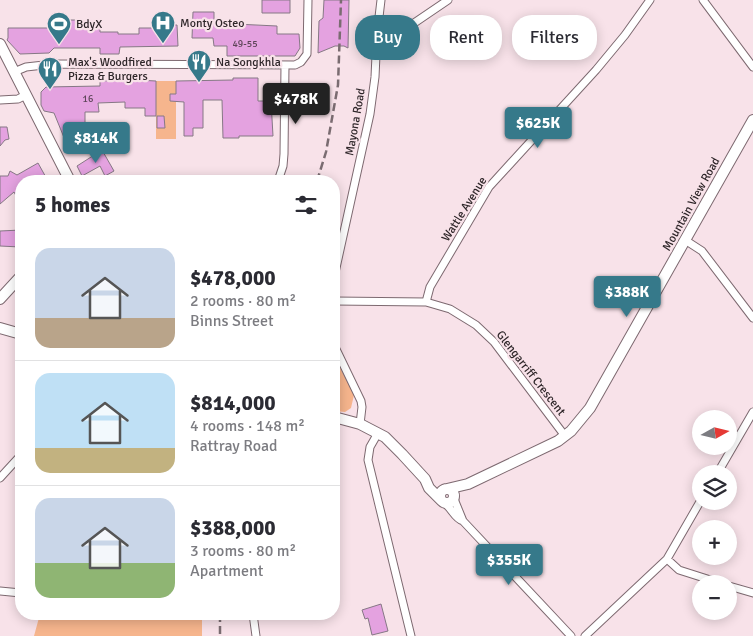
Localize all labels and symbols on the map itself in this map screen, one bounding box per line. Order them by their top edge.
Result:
hospital icon: Monty Osteo [150,10,176,44]
sports icon: BdyX [46,11,72,45]
place label: Monty Osteo [180,16,244,31]
place label: BdyX [76,17,102,32]
house number: 49-55 [232,38,258,50]
restaurant icon: Na Songkhla [186,49,212,83]
place label: Max's Woodfired Pizza & Burgers [68,55,152,84]
place label: Na Songkhla [216,55,281,70]
restaurant icon: Max's Woodfired Pizza & Burgers [37,56,63,90]
pin: $478K [261,82,331,125]
street label: Mayona Road [342,87,369,157]
house number: 16 [83,93,93,105]
pin: $625K [503,106,573,149]
pin: $814K [61,121,131,164]
street label: Mountain View Road [659,155,723,254]
street label: Wattle Avenue [439,174,490,244]
pin: $388K [592,276,662,318]
street label: Glengarriff Crescent [493,328,568,419]
north arrow [692,410,738,455]
pin: $355K [474,544,544,586]

